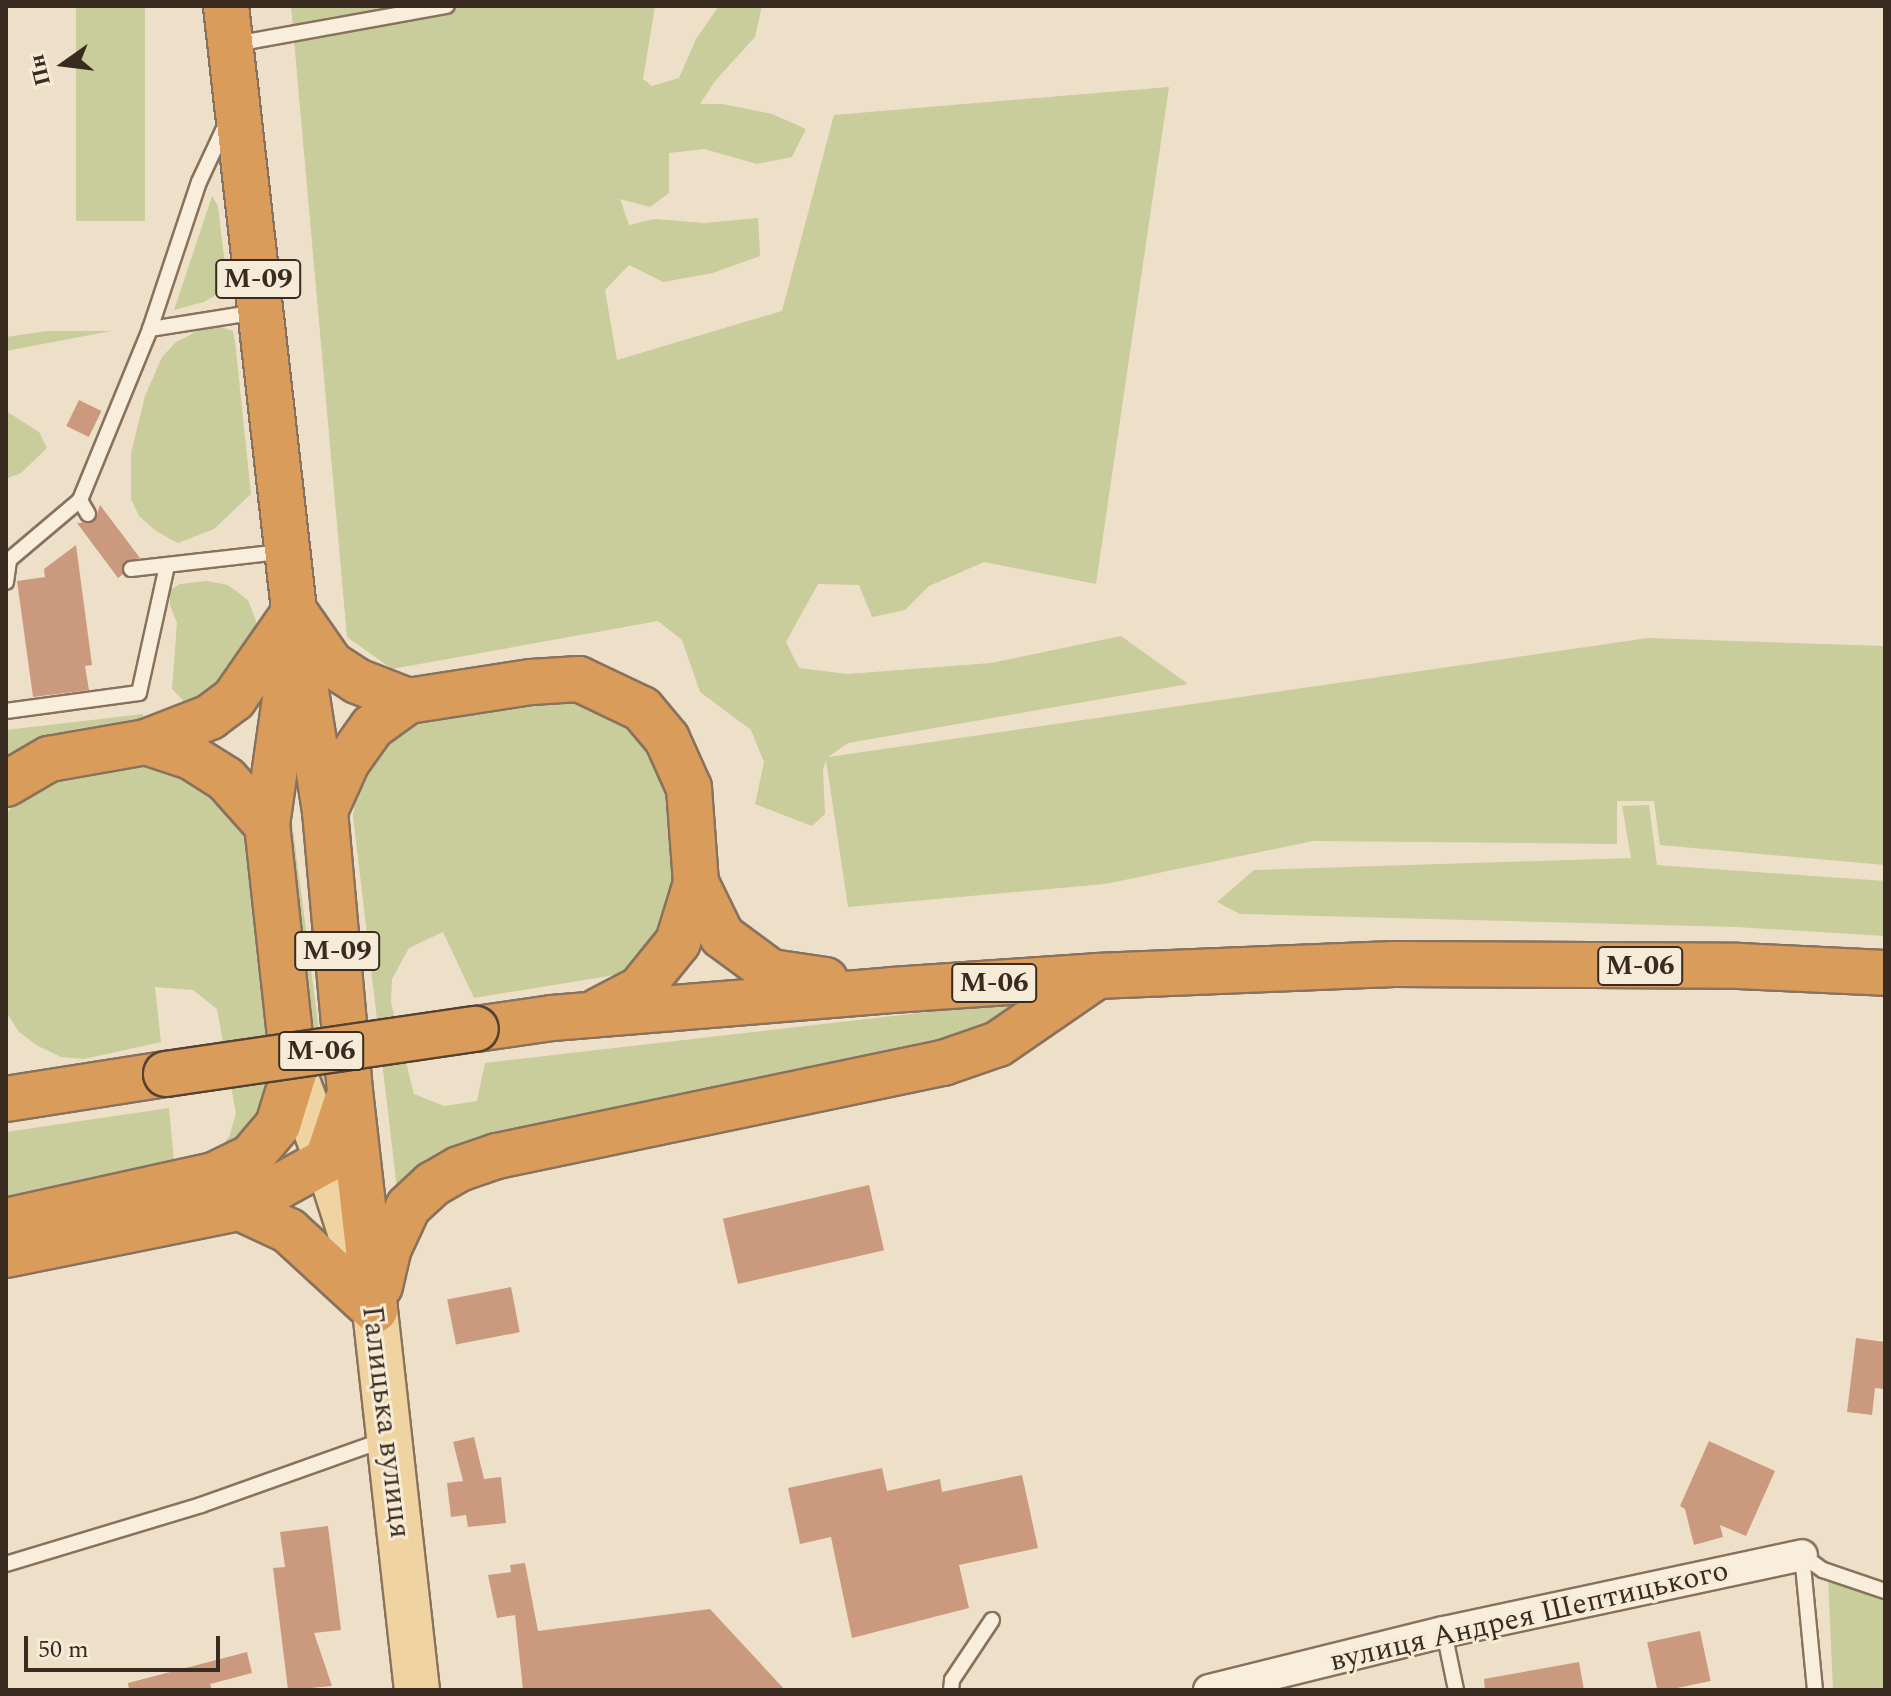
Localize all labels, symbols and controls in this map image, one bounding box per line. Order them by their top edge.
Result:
north arrow [24,24,104,104]
text: Пн [20,51,60,89]
road number: М-09 [214,255,302,303]
road number: М-09 [293,927,381,975]
road number: М-06 [1596,942,1684,990]
road number: М-06 [950,959,1038,1007]
road number: М-06 [277,1027,365,1075]
street label: Галицька вулиця [354,1304,418,1540]
street label: вулиця Андрея Шептицького [1326,1553,1732,1679]
scale bar [28,1620,224,1670]
text: 50 m [38,1632,89,1668]

